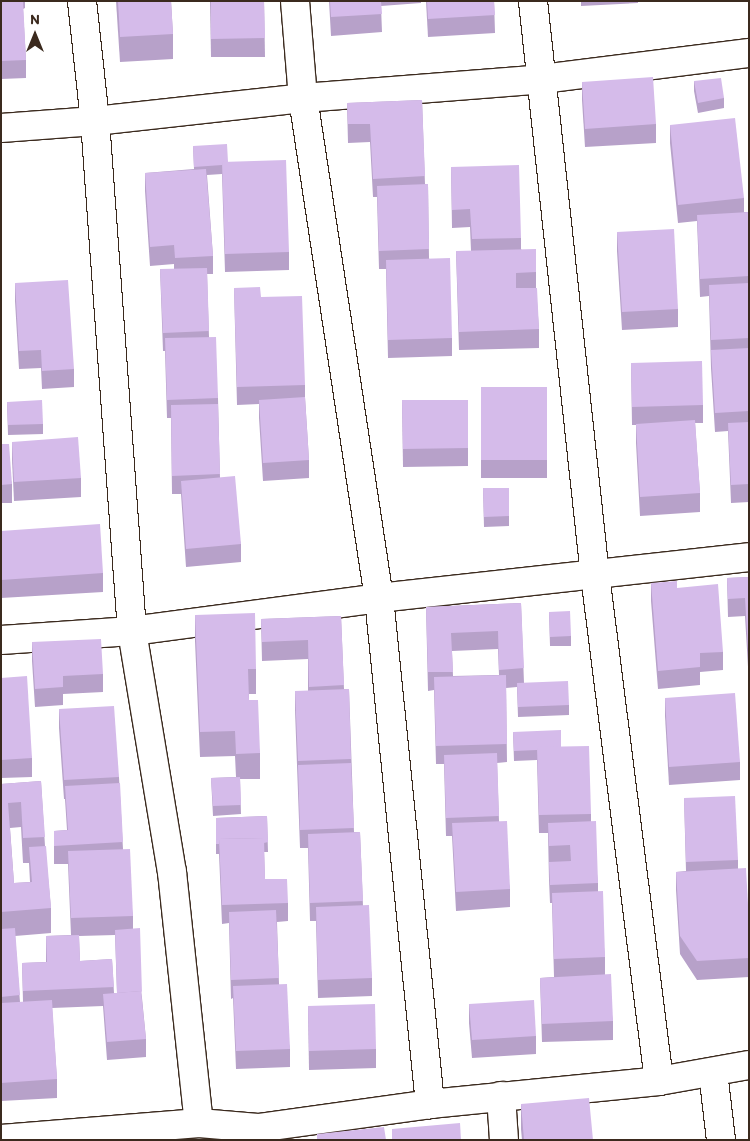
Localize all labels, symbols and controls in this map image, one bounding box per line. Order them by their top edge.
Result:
north arrow [10,10,60,60]
text: N [30,11,40,28]

